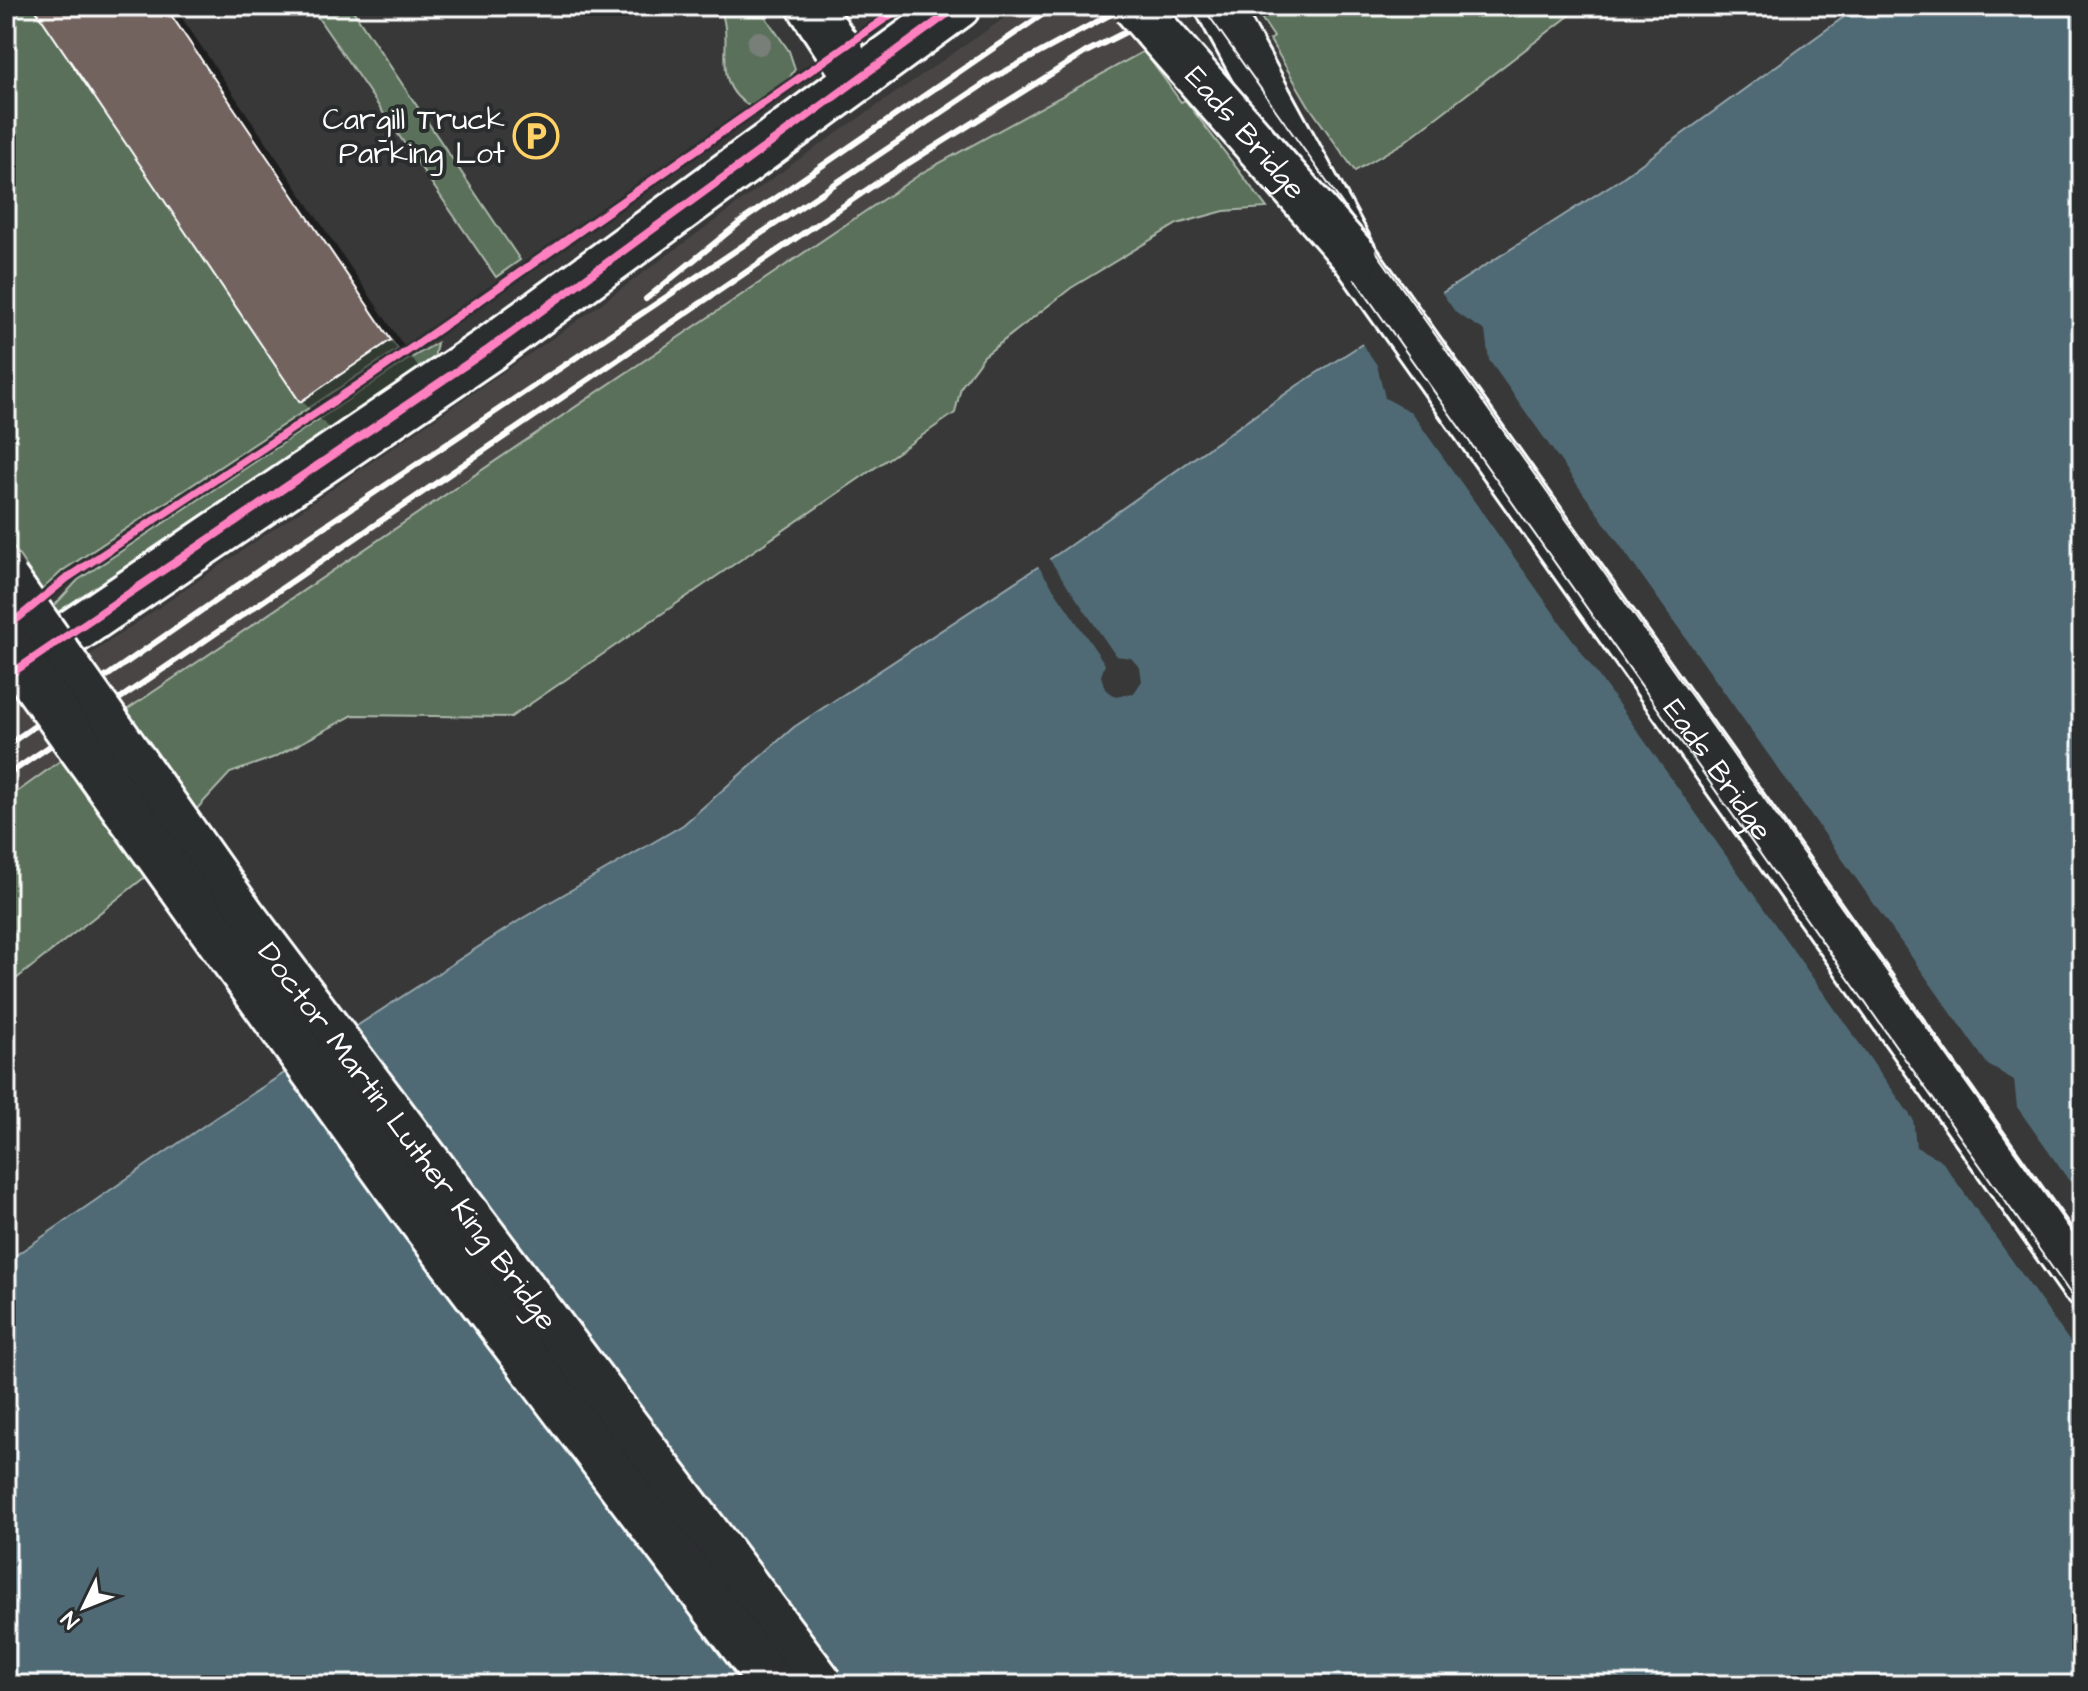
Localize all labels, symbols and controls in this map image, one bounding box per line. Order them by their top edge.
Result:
street label: Eads Bridge [1175,57,1315,209]
place label: Cargill Truck Parking Lot [323,99,505,176]
parking icon: Cargill Truck Parking Lot [512,112,560,160]
street label: Eads Bridge [1652,691,1782,849]
street label: Doctor Martin Luther King Bridge [247,934,567,1339]
north arrow [44,1567,124,1647]
text: N [54,1604,87,1635]

